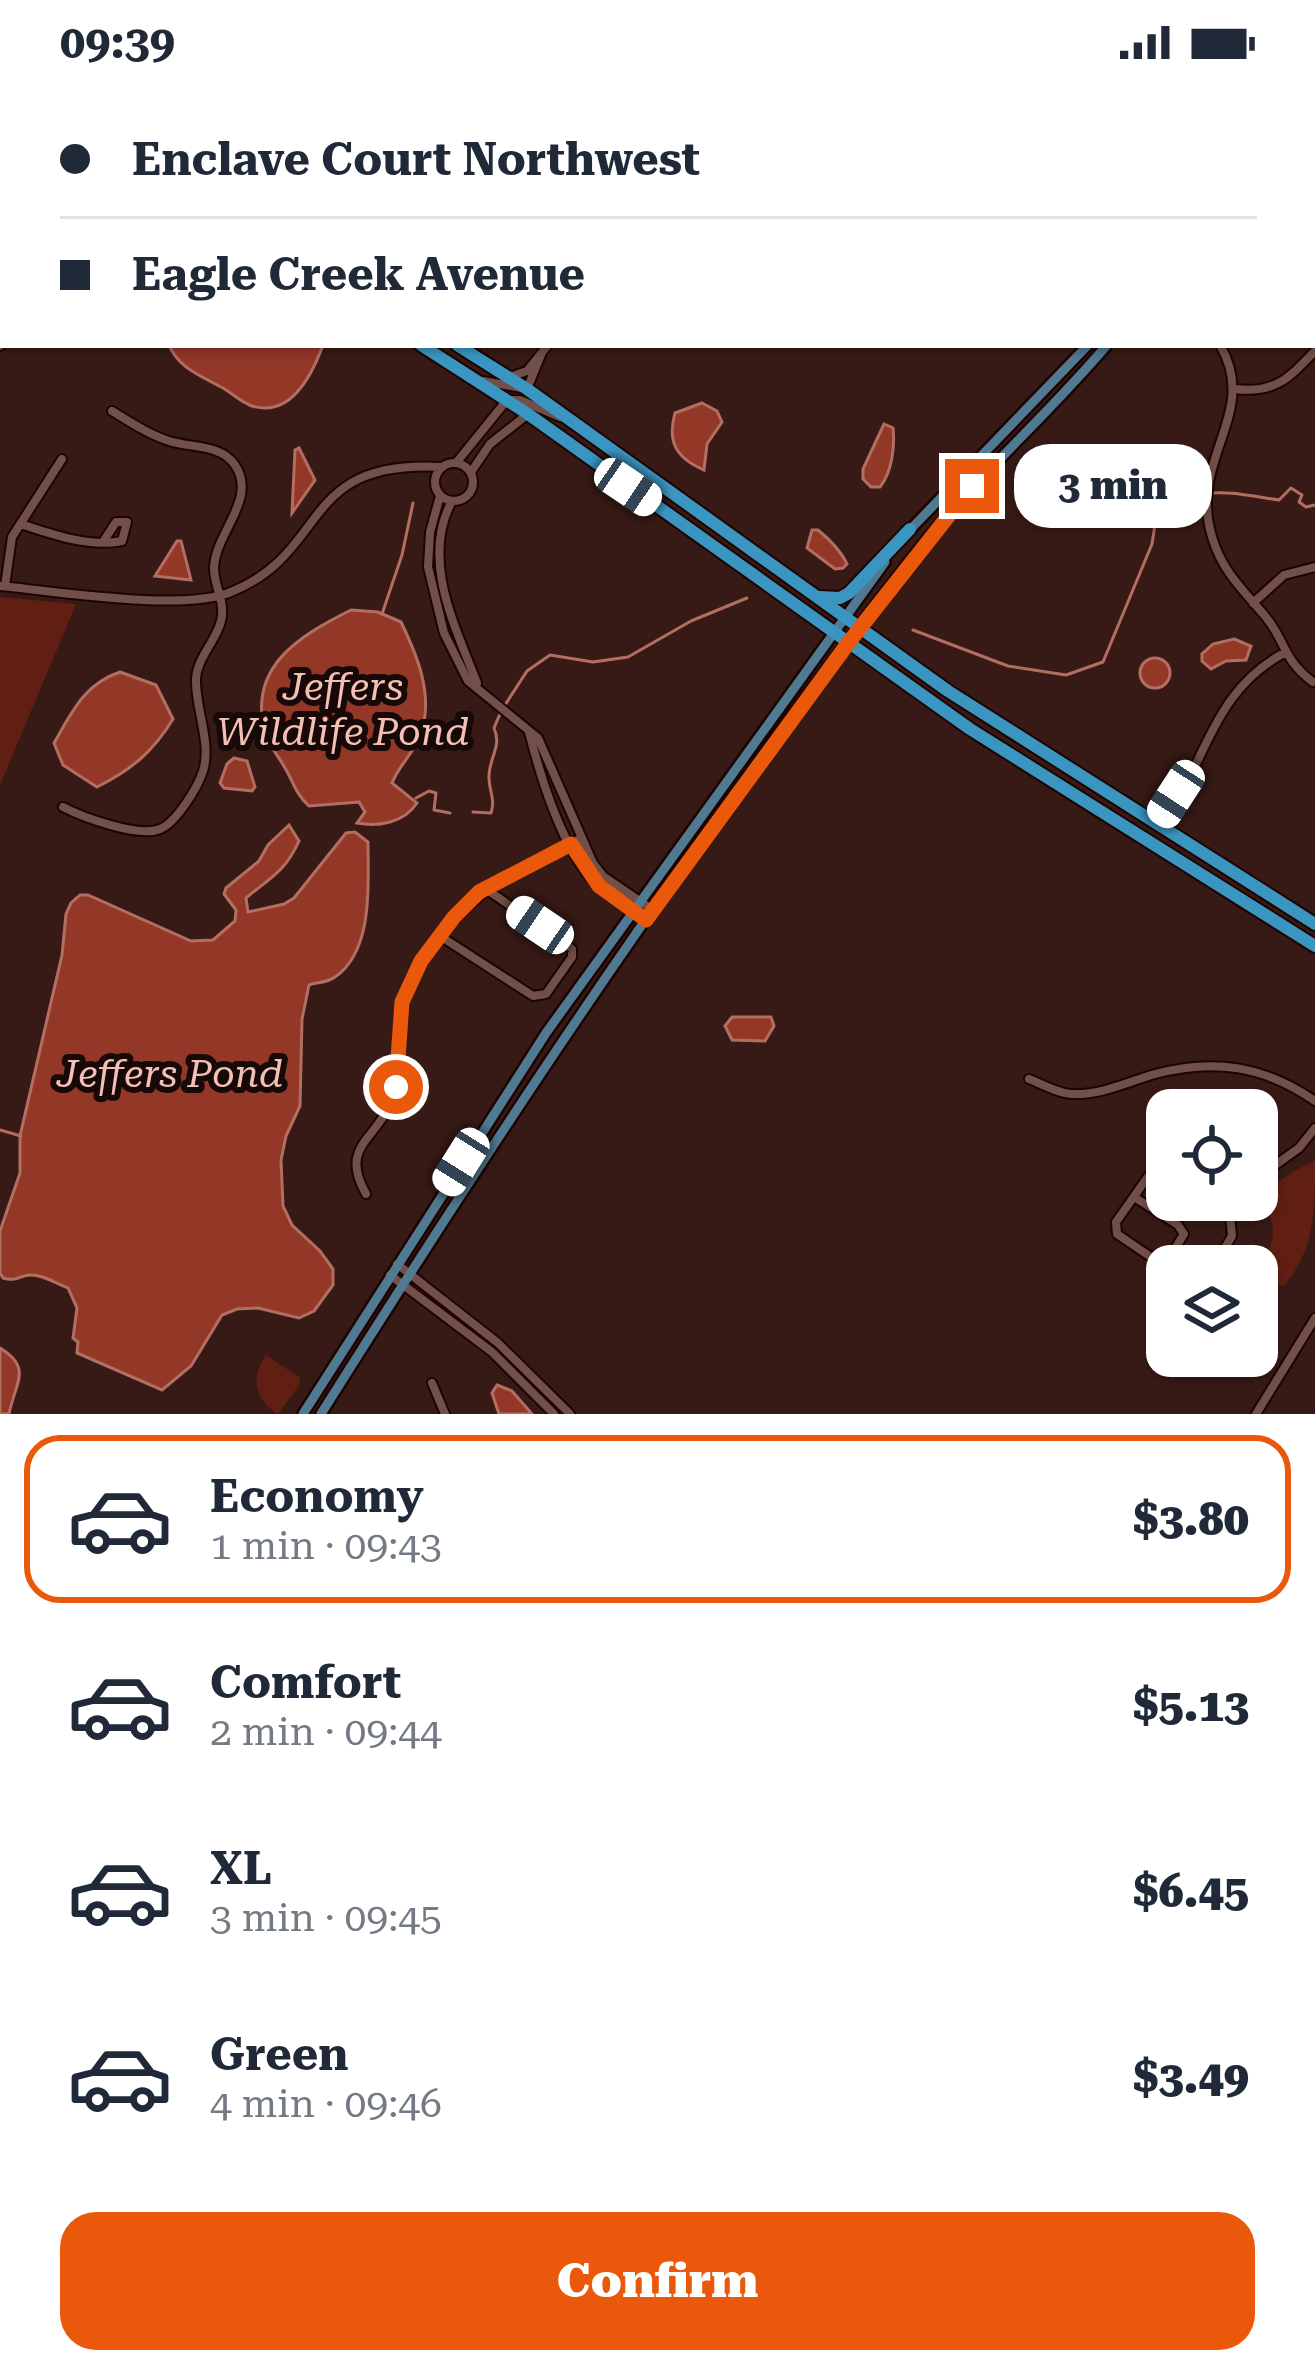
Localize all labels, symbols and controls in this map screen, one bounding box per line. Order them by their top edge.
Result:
text: 09:39 [60,16,175,69]
text: Enclave Court Northwest [132,133,700,186]
text: Eagle Creek Avenue [132,248,585,301]
callout: 3 min [1014,444,1212,528]
car [588,452,668,522]
route end [945,459,999,513]
text: 3 min [1058,463,1168,509]
water label: Jeffers Wildlife Pond [217,664,469,755]
car [1141,754,1211,834]
car [500,890,580,960]
water label: Jeffers Pond [56,1051,283,1097]
route start [369,1060,423,1114]
map controls [1146,1089,1278,1377]
button: locate [1146,1089,1278,1221]
car [427,1122,495,1202]
button: layers [1146,1245,1278,1377]
icon: car [66,1465,174,1573]
text: Economy [210,1470,424,1523]
text: $3.80 [1133,1493,1249,1546]
text: 1 min · 09:43 [210,1523,442,1569]
icon: car [66,1651,174,1759]
text: Comfort [210,1656,401,1709]
text: $5.13 [1133,1679,1249,1732]
text: 2 min · 09:44 [210,1709,442,1755]
icon: car [66,1837,174,1945]
text: XL [210,1842,272,1895]
text: $6.45 [1133,1865,1249,1918]
text: 3 min · 09:45 [210,1895,442,1941]
icon: car [66,2023,174,2131]
text: Green [210,2028,348,2081]
text: $3.49 [1133,2051,1249,2104]
text: 4 min · 09:46 [210,2081,442,2127]
button: Confirm [60,2212,1255,2350]

